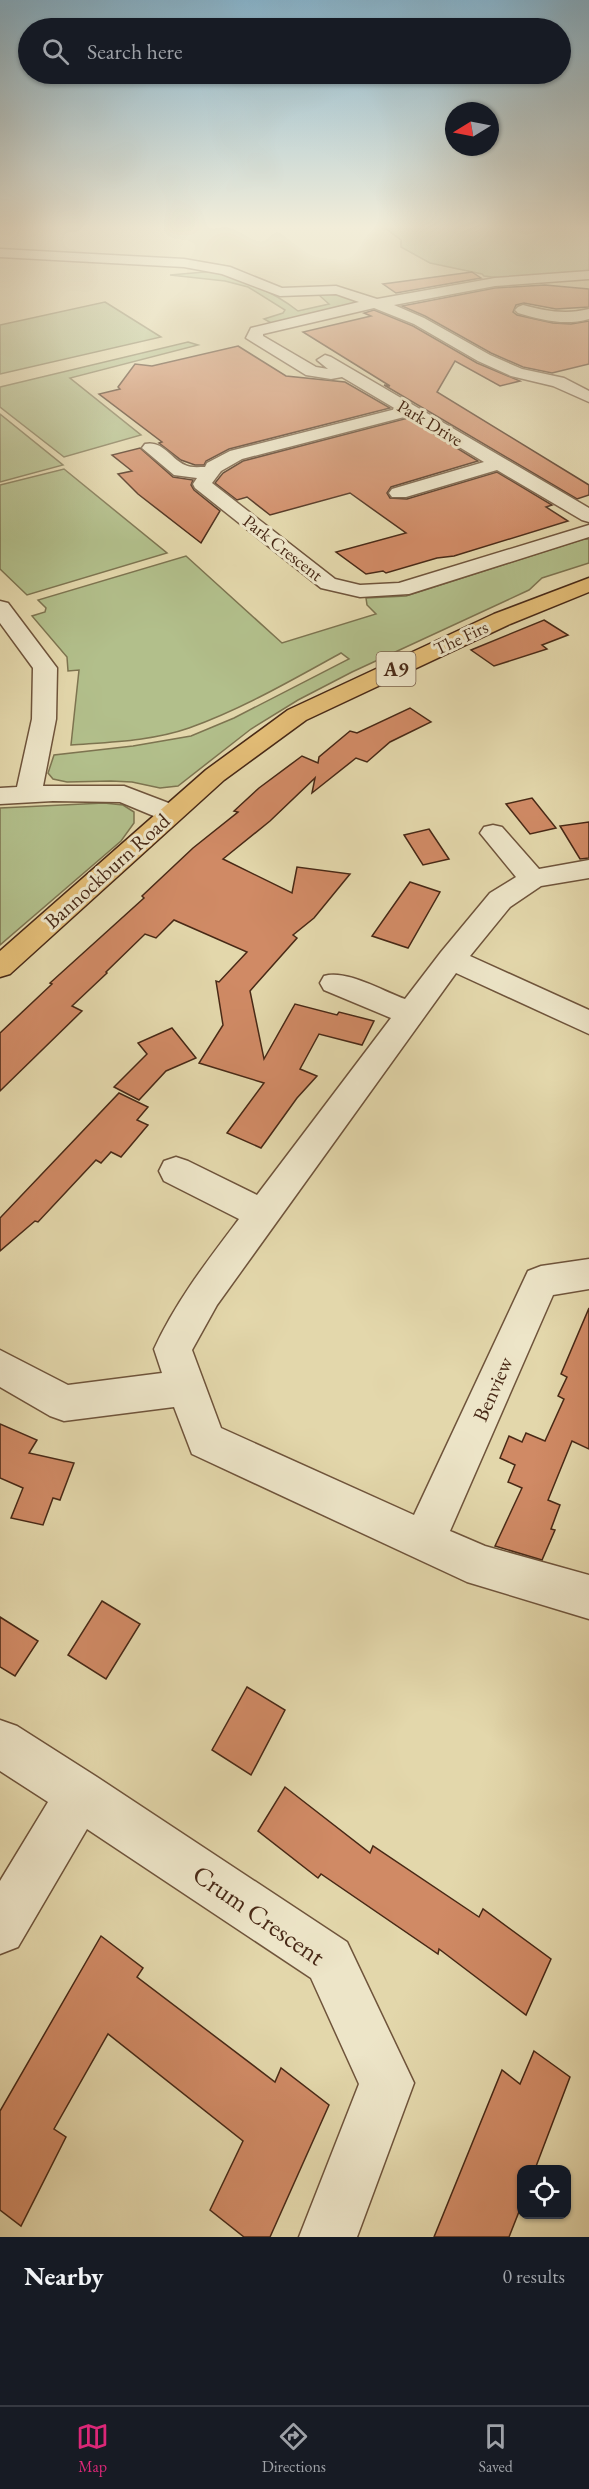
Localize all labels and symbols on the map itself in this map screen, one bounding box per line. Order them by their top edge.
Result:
north arrow [445,102,499,156]
street label: Park Drive [393,394,467,451]
street label: Park Crescent [239,509,328,586]
street label: The Firs [430,615,492,660]
road number: A9 [376,652,416,686]
street label: Bannockburn Road [38,807,175,934]
street label: Benview [466,1352,519,1425]
street label: Crum Crescent [186,1857,332,1973]

